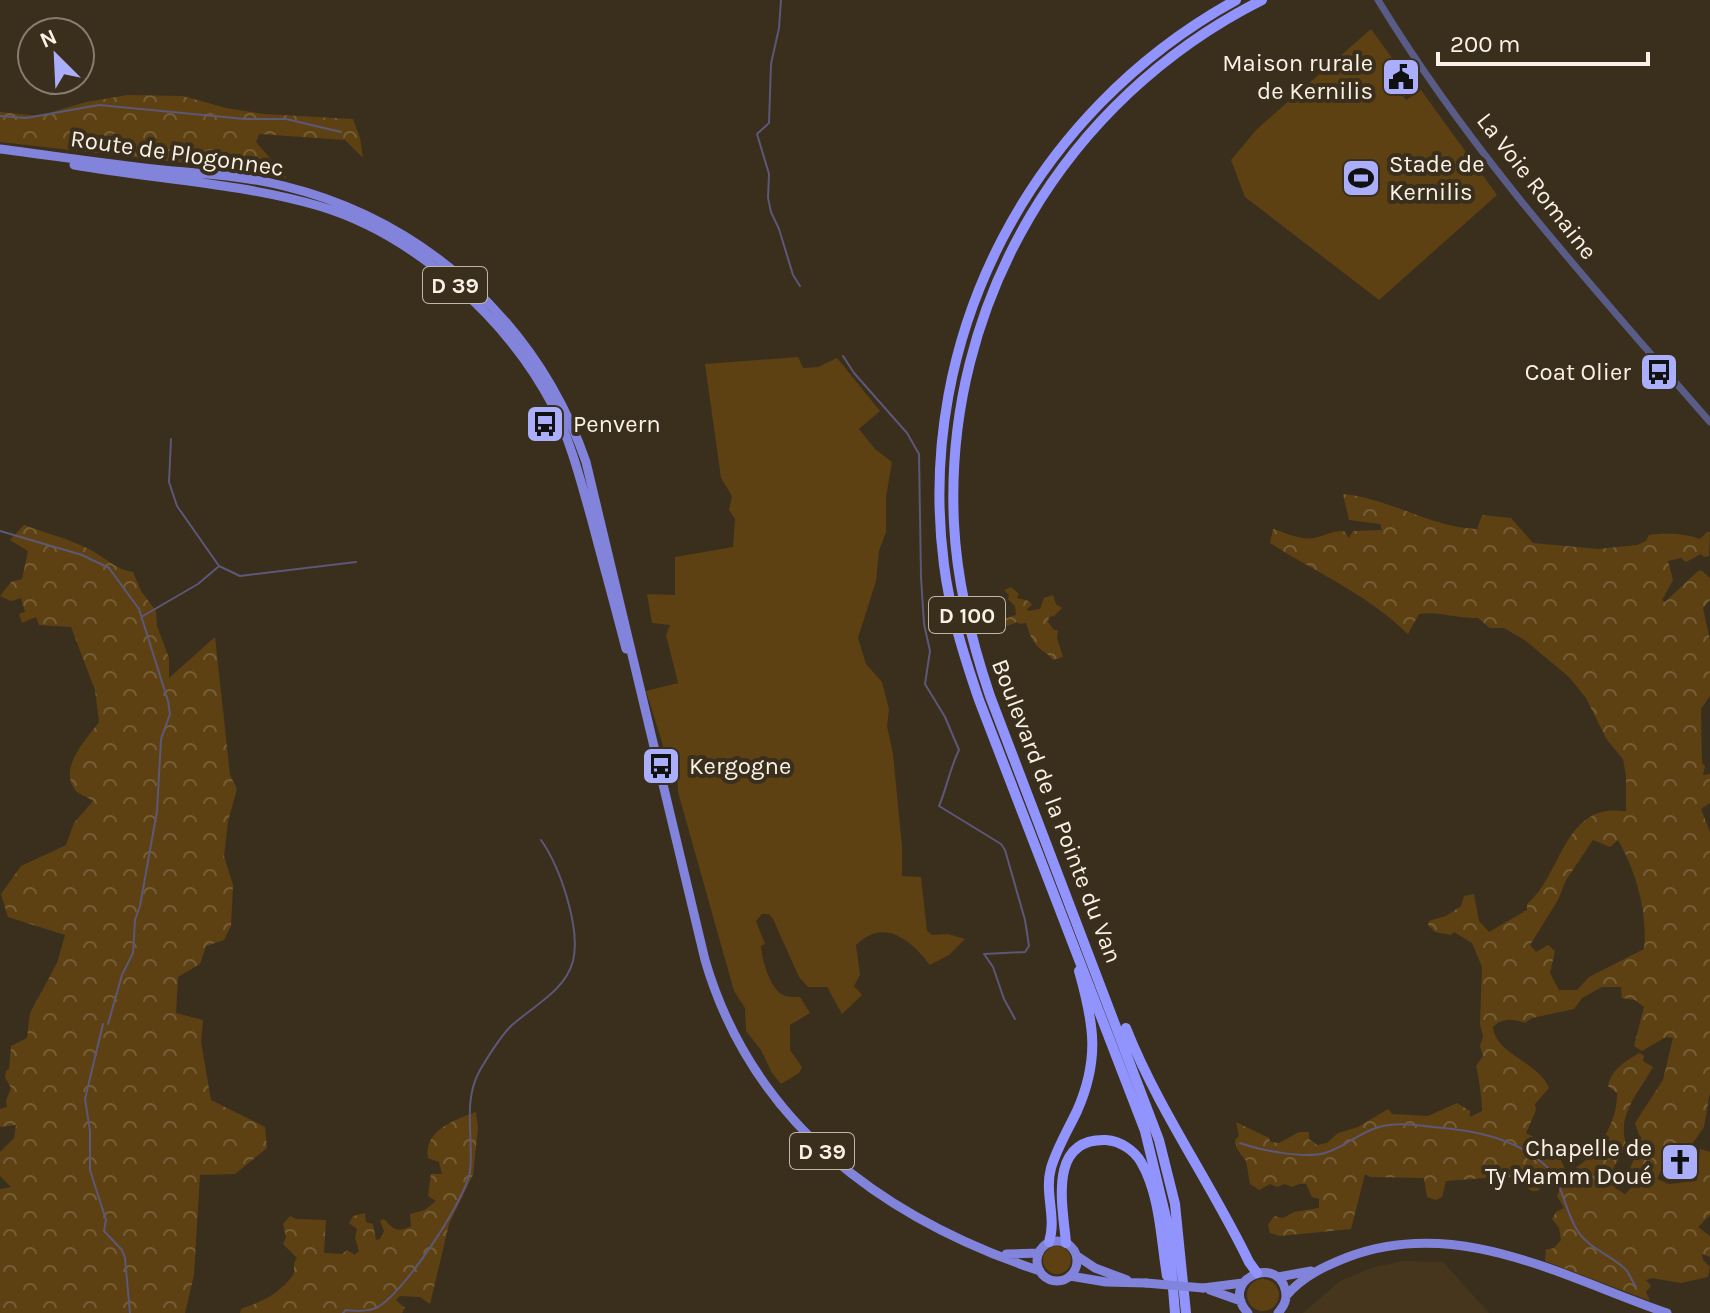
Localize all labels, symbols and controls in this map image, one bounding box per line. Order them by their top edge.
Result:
north arrow [16,16,96,96]
scale bar [1438,16,1648,66]
text: N [36,24,61,54]
text: 200 m [1450,30,1521,58]
place label: Maison rurale de Kernilis [1222,49,1373,105]
public building icon: Maison rurale de Kernilis [1380,56,1422,98]
street label: La Voie Romaine [1471,107,1603,265]
street label: Route de Plogonnec [69,124,285,182]
place label: Stade de Kernilis [1389,150,1485,206]
sports icon: Stade de Kernilis [1340,157,1382,199]
road number: D 39 [423,267,487,303]
bus stop icon: Coat Olier [1638,351,1680,393]
place label: Coat Olier [1525,358,1631,386]
bus stop icon: Penvern [524,403,566,445]
place label: Penvern [573,410,661,438]
road number: D 100 [929,597,1005,633]
street label: Boulevard de la Pointe du Van [986,655,1128,967]
bus stop icon: Kergogne [640,745,682,787]
place label: Kergogne [689,752,791,780]
road number: D 39 [790,1133,854,1169]
place label: Chapelle de Ty Mamm Doué [1485,1134,1652,1190]
church icon: Chapelle de Ty Mamm Doué [1659,1141,1701,1183]

